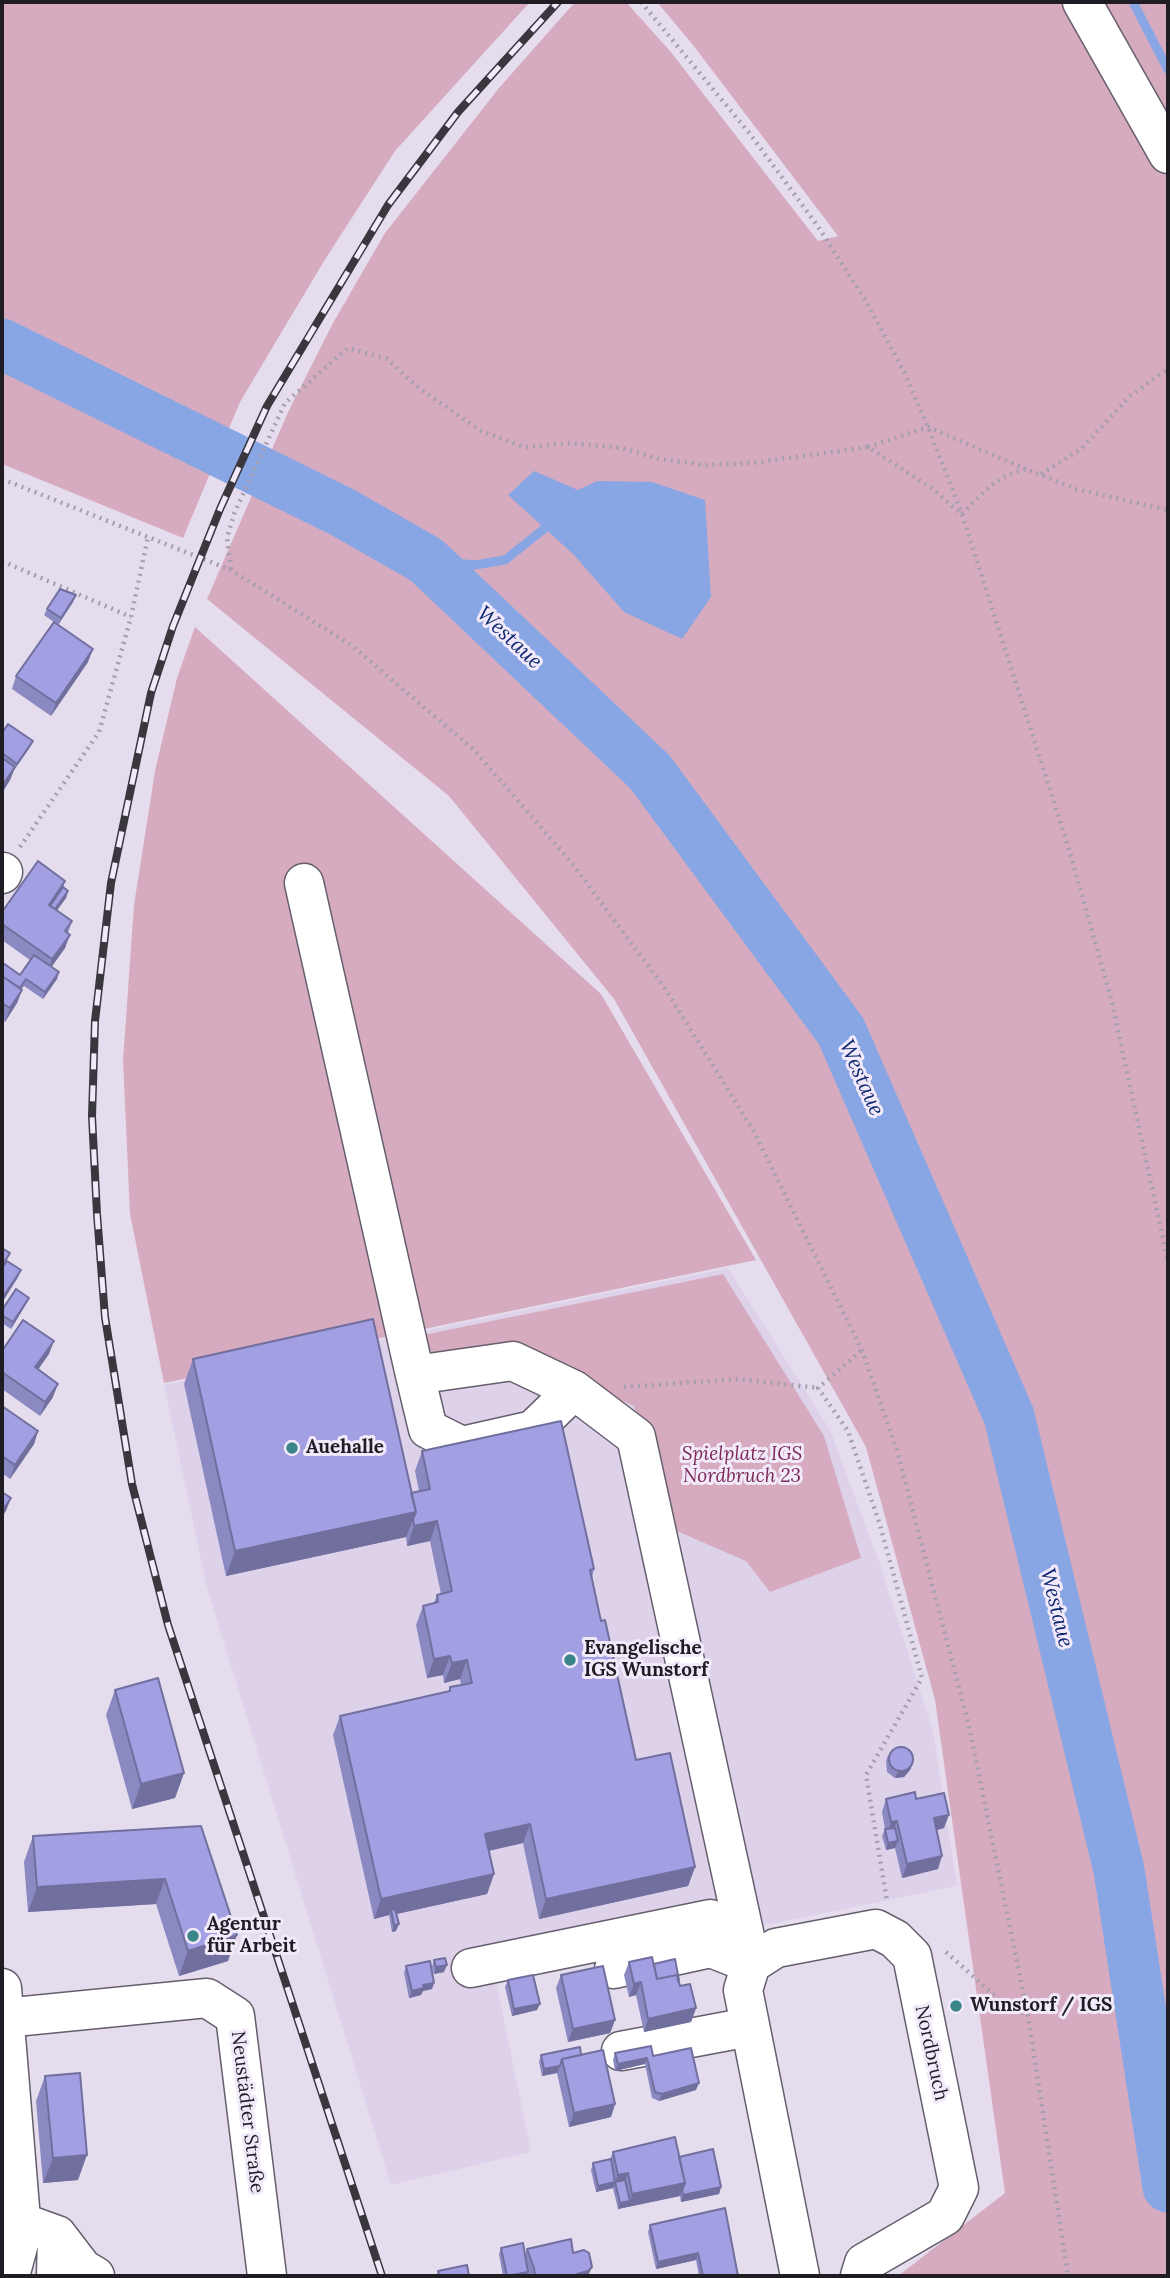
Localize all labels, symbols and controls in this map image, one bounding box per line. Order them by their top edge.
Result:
water label: Westaue [471,601,547,675]
water label: Westaue [833,1036,889,1120]
place label: Auehalle [306,1437,384,1459]
marker: Auehalle [284,1440,300,1456]
park label: Spielplatz IGS Nordbruch 23 [682,1444,802,1488]
water label: Westaue [1034,1566,1078,1650]
place label: Evangelische IGS Wunstorf [584,1638,708,1682]
marker: Evangelische IGS Wunstorf [562,1652,578,1668]
place label: Agentur für Arbeit [207,1914,297,1958]
marker: Agentur für Arbeit [185,1928,201,1944]
place label: Wunstorf / IGS [970,1995,1112,2017]
marker: Wunstorf / IGS [948,1998,964,2014]
street label: Nordbruch [910,2003,952,2103]
street label: Neustädter Straße [226,2030,268,2194]

